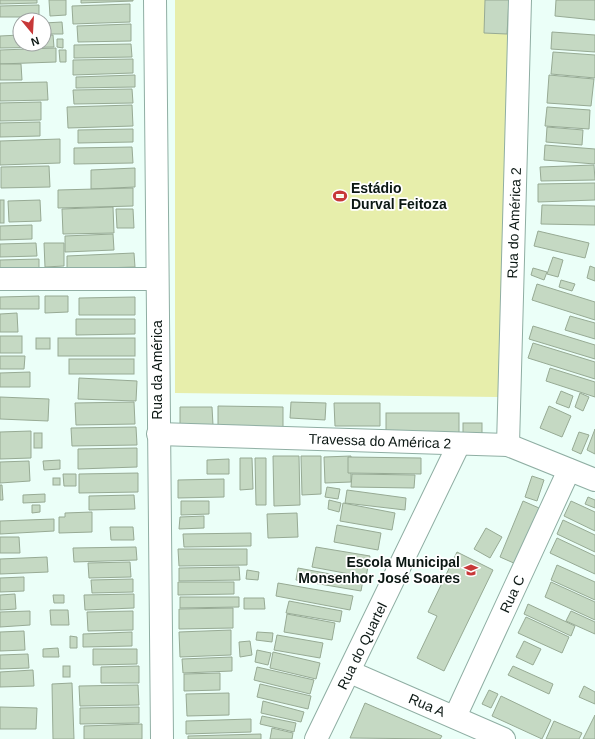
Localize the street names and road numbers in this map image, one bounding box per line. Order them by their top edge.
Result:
street label: Rua do América 2 [504,167,524,279]
street label: Rua da América [149,320,165,420]
street label: Travessa do América 2 [308,431,452,451]
street label: Rua C [496,573,528,615]
street label: Rua do Quartel [334,600,390,692]
street label: Rua A [406,690,448,720]

